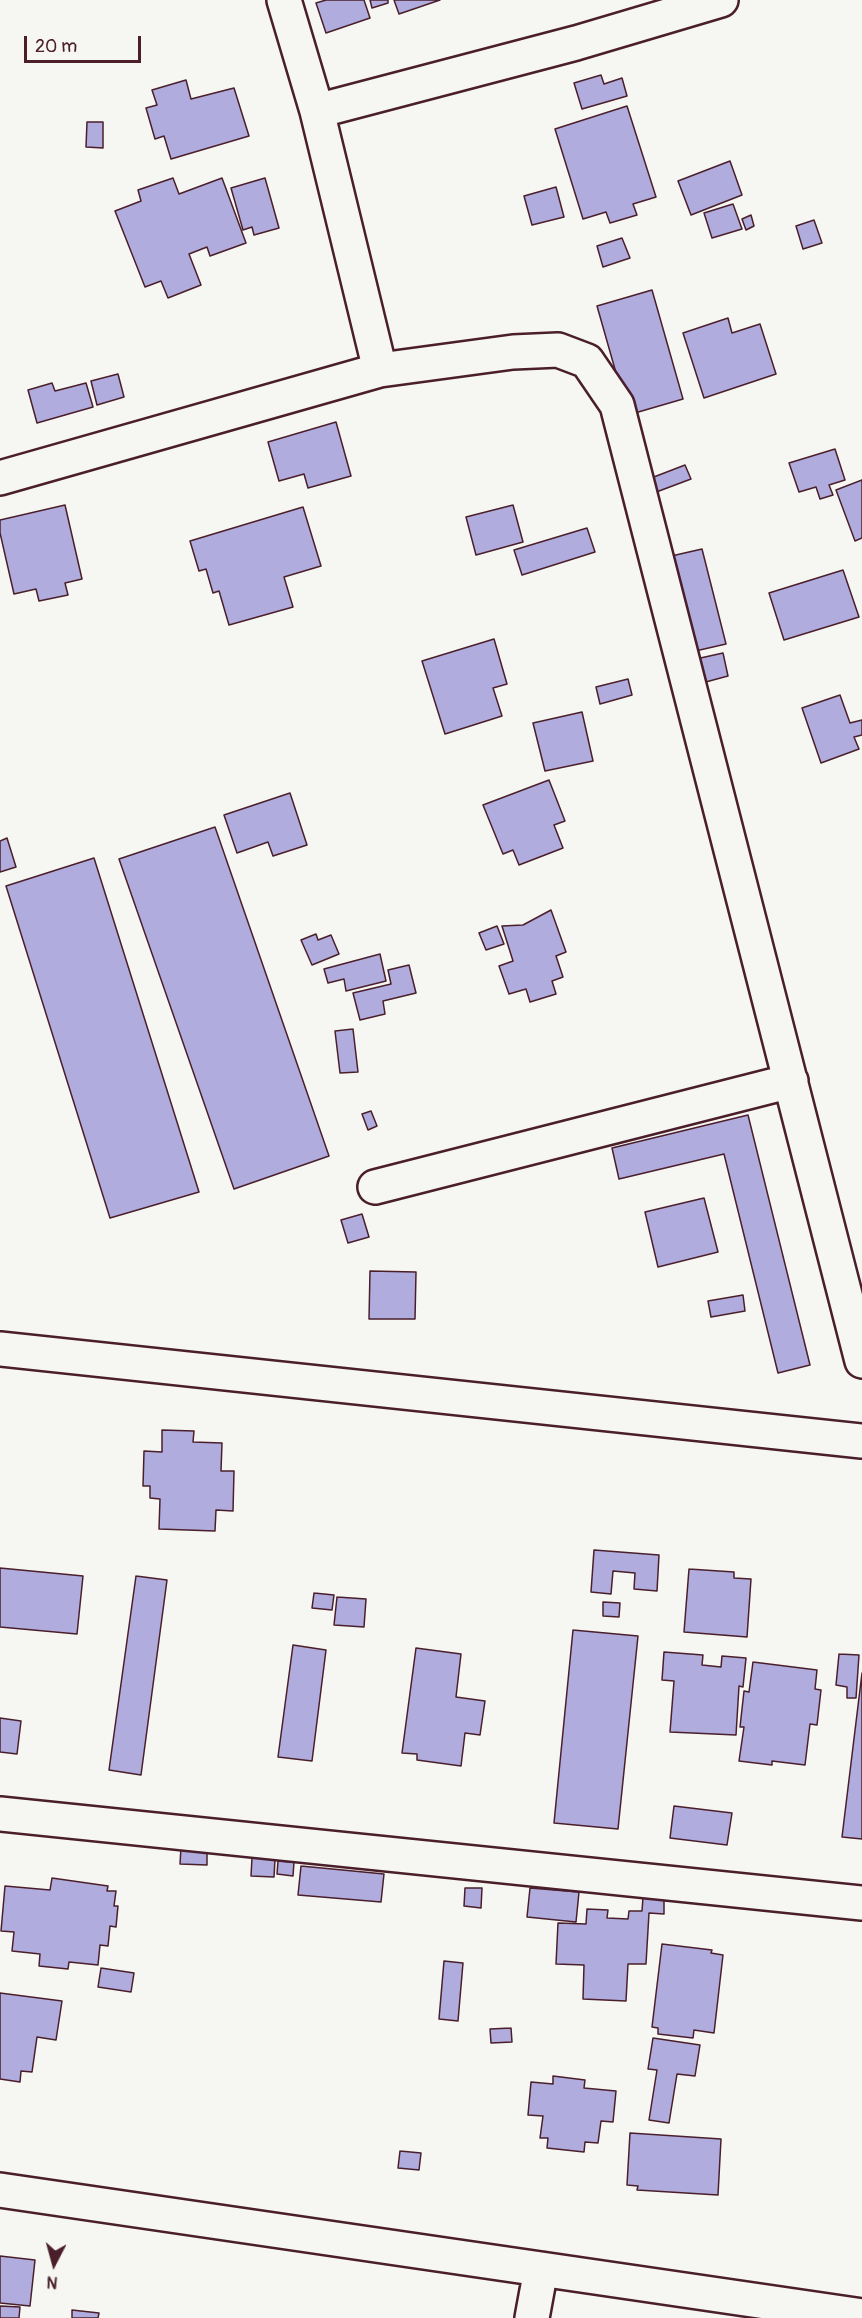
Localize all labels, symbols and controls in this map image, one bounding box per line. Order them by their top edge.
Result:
scale bar [27,24,144,62]
text: 20 m [35,35,77,58]
north arrow [24,2234,84,2294]
text: N [46,2271,59,2292]

